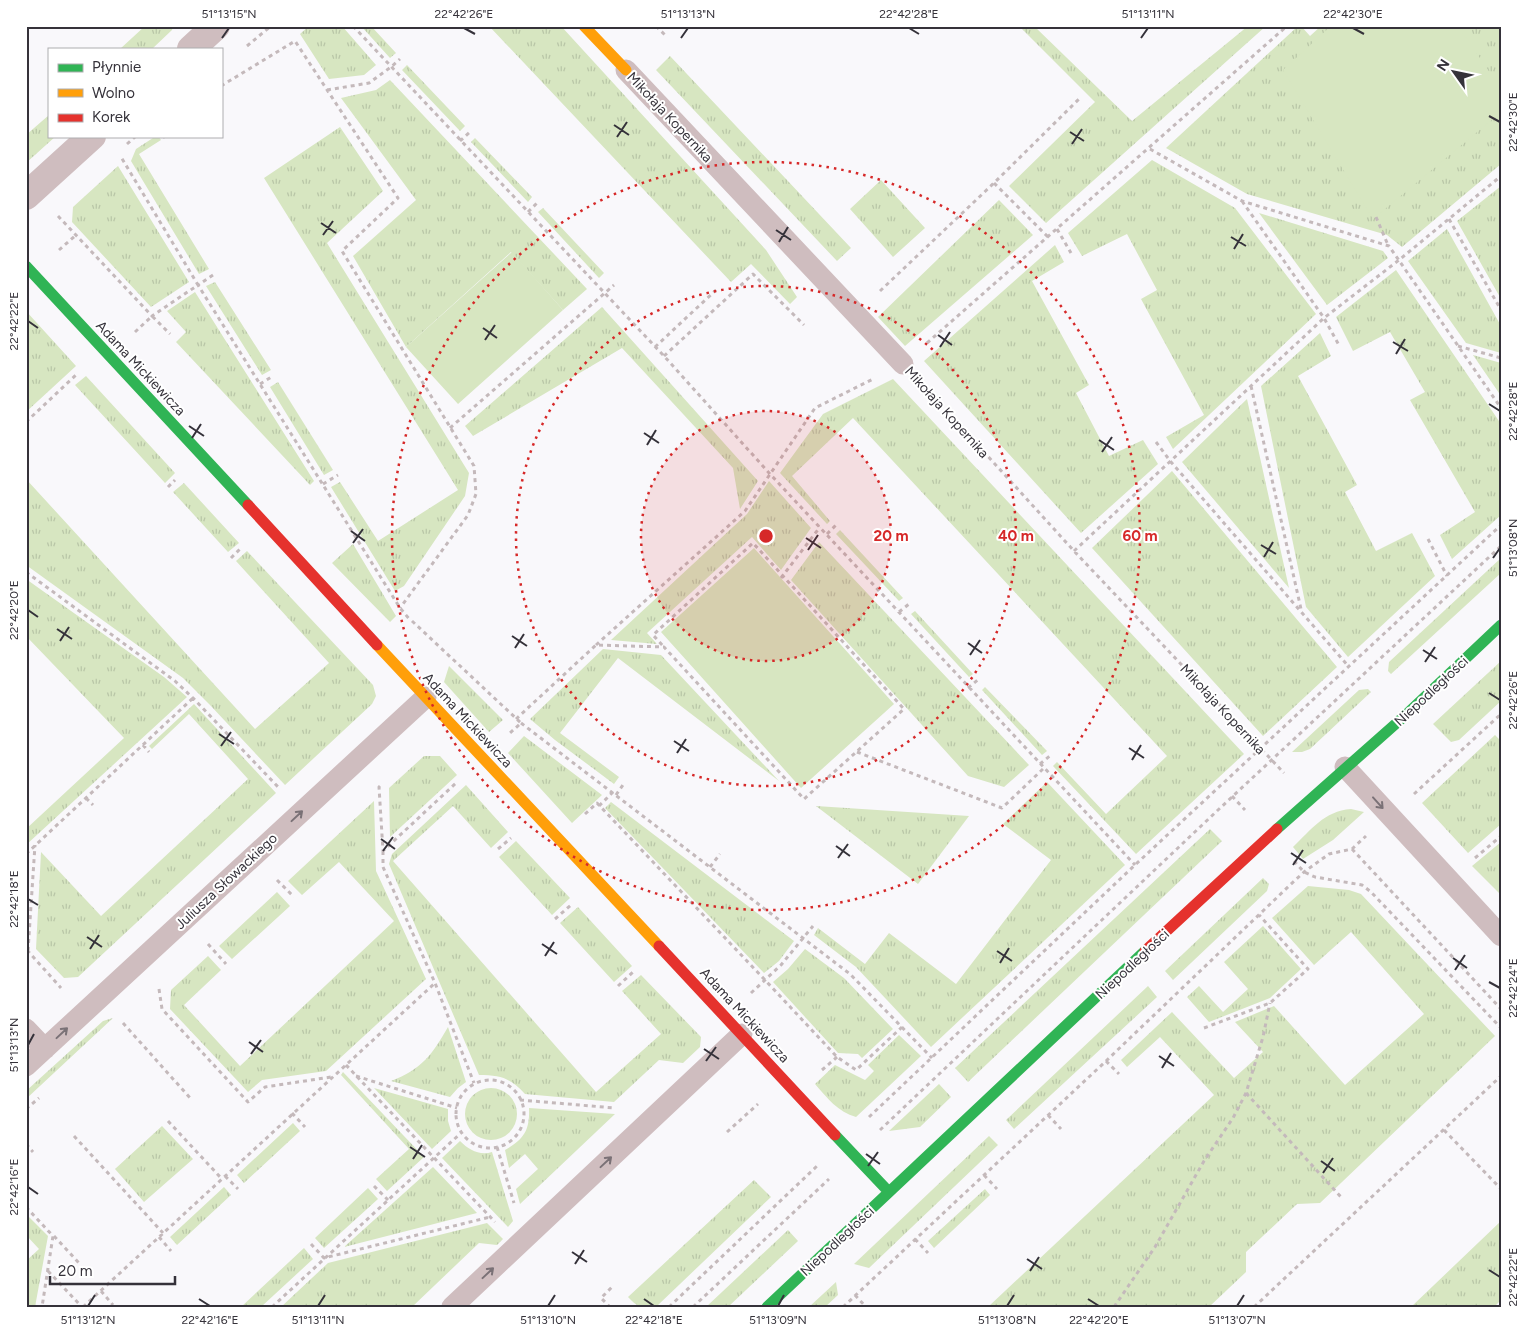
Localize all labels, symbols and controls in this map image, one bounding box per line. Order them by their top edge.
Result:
text: 51°13'15"N [201,7,257,21]
text: 22°42'26"E [435,7,493,21]
text: 51°13'13"N [661,7,715,21]
text: 22°42'28"E [879,7,939,21]
text: 51°13'11"N [1121,7,1175,21]
text: 22°42'30"E [1323,7,1383,21]
legend [48,48,222,138]
north arrow [1430,48,1480,98]
text: N [1433,56,1454,74]
text: Płynnie [92,58,141,76]
street label: Mikołaja Kopernika [623,69,716,166]
text: Wolno [92,84,135,102]
text: 22°42'30"E [1506,92,1520,152]
text: Korek [92,108,131,126]
text: 22°42'22"E [7,292,21,350]
street label: Adama Mickiewicza [92,317,189,419]
street label: Mikołaja Kopernika [901,363,992,462]
text: 22°42'28"E [1506,381,1520,441]
text: 51°13'08"N [1506,519,1520,577]
centre of rings [757,527,775,545]
text: 20 m [873,527,909,545]
text: 40 m [998,527,1034,545]
text: 60 m [1122,527,1158,545]
text: 22°42'20"E [7,580,21,640]
street label: Niepodległości [1391,653,1472,730]
street label: Mikołaja Kopernika [1176,661,1269,758]
street label: Adama Mickiewicza [419,669,516,771]
text: 22°42'26"E [1506,671,1520,729]
one-way arrow [1372,797,1384,810]
one-way arrow [290,810,303,822]
street label: Juliusza Słowackiego [172,830,281,933]
text: 22°42'18"E [7,870,21,928]
street label: Niepodległości [1092,926,1173,1003]
text: 22°42'24"E [1506,958,1520,1018]
street label: Adama Mickiewicza [696,964,793,1066]
text: 51°13'13"N [7,1018,21,1072]
one-way arrow [56,1027,68,1039]
one-way arrow [600,1156,613,1168]
text: 22°42'16"E [7,1158,21,1216]
street label: Niepodległości [797,1203,878,1280]
text: 22°42'22"E [1506,1248,1520,1306]
scale bar [50,1253,175,1285]
text: 20 m [58,1262,92,1280]
one-way arrow [481,1267,494,1279]
text: 51°13'12"N [61,1313,115,1327]
text: 22°42'16"E [181,1313,239,1327]
text: 51°13'11"N [291,1313,345,1327]
text: 51°13'10"N [520,1313,576,1327]
text: 22°42'18"E [625,1313,683,1327]
text: 51°13'09"N [749,1313,807,1327]
text: 51°13'08"N [978,1313,1036,1327]
text: 22°42'20"E [1069,1313,1129,1327]
text: 51°13'07"N [1208,1313,1266,1327]

